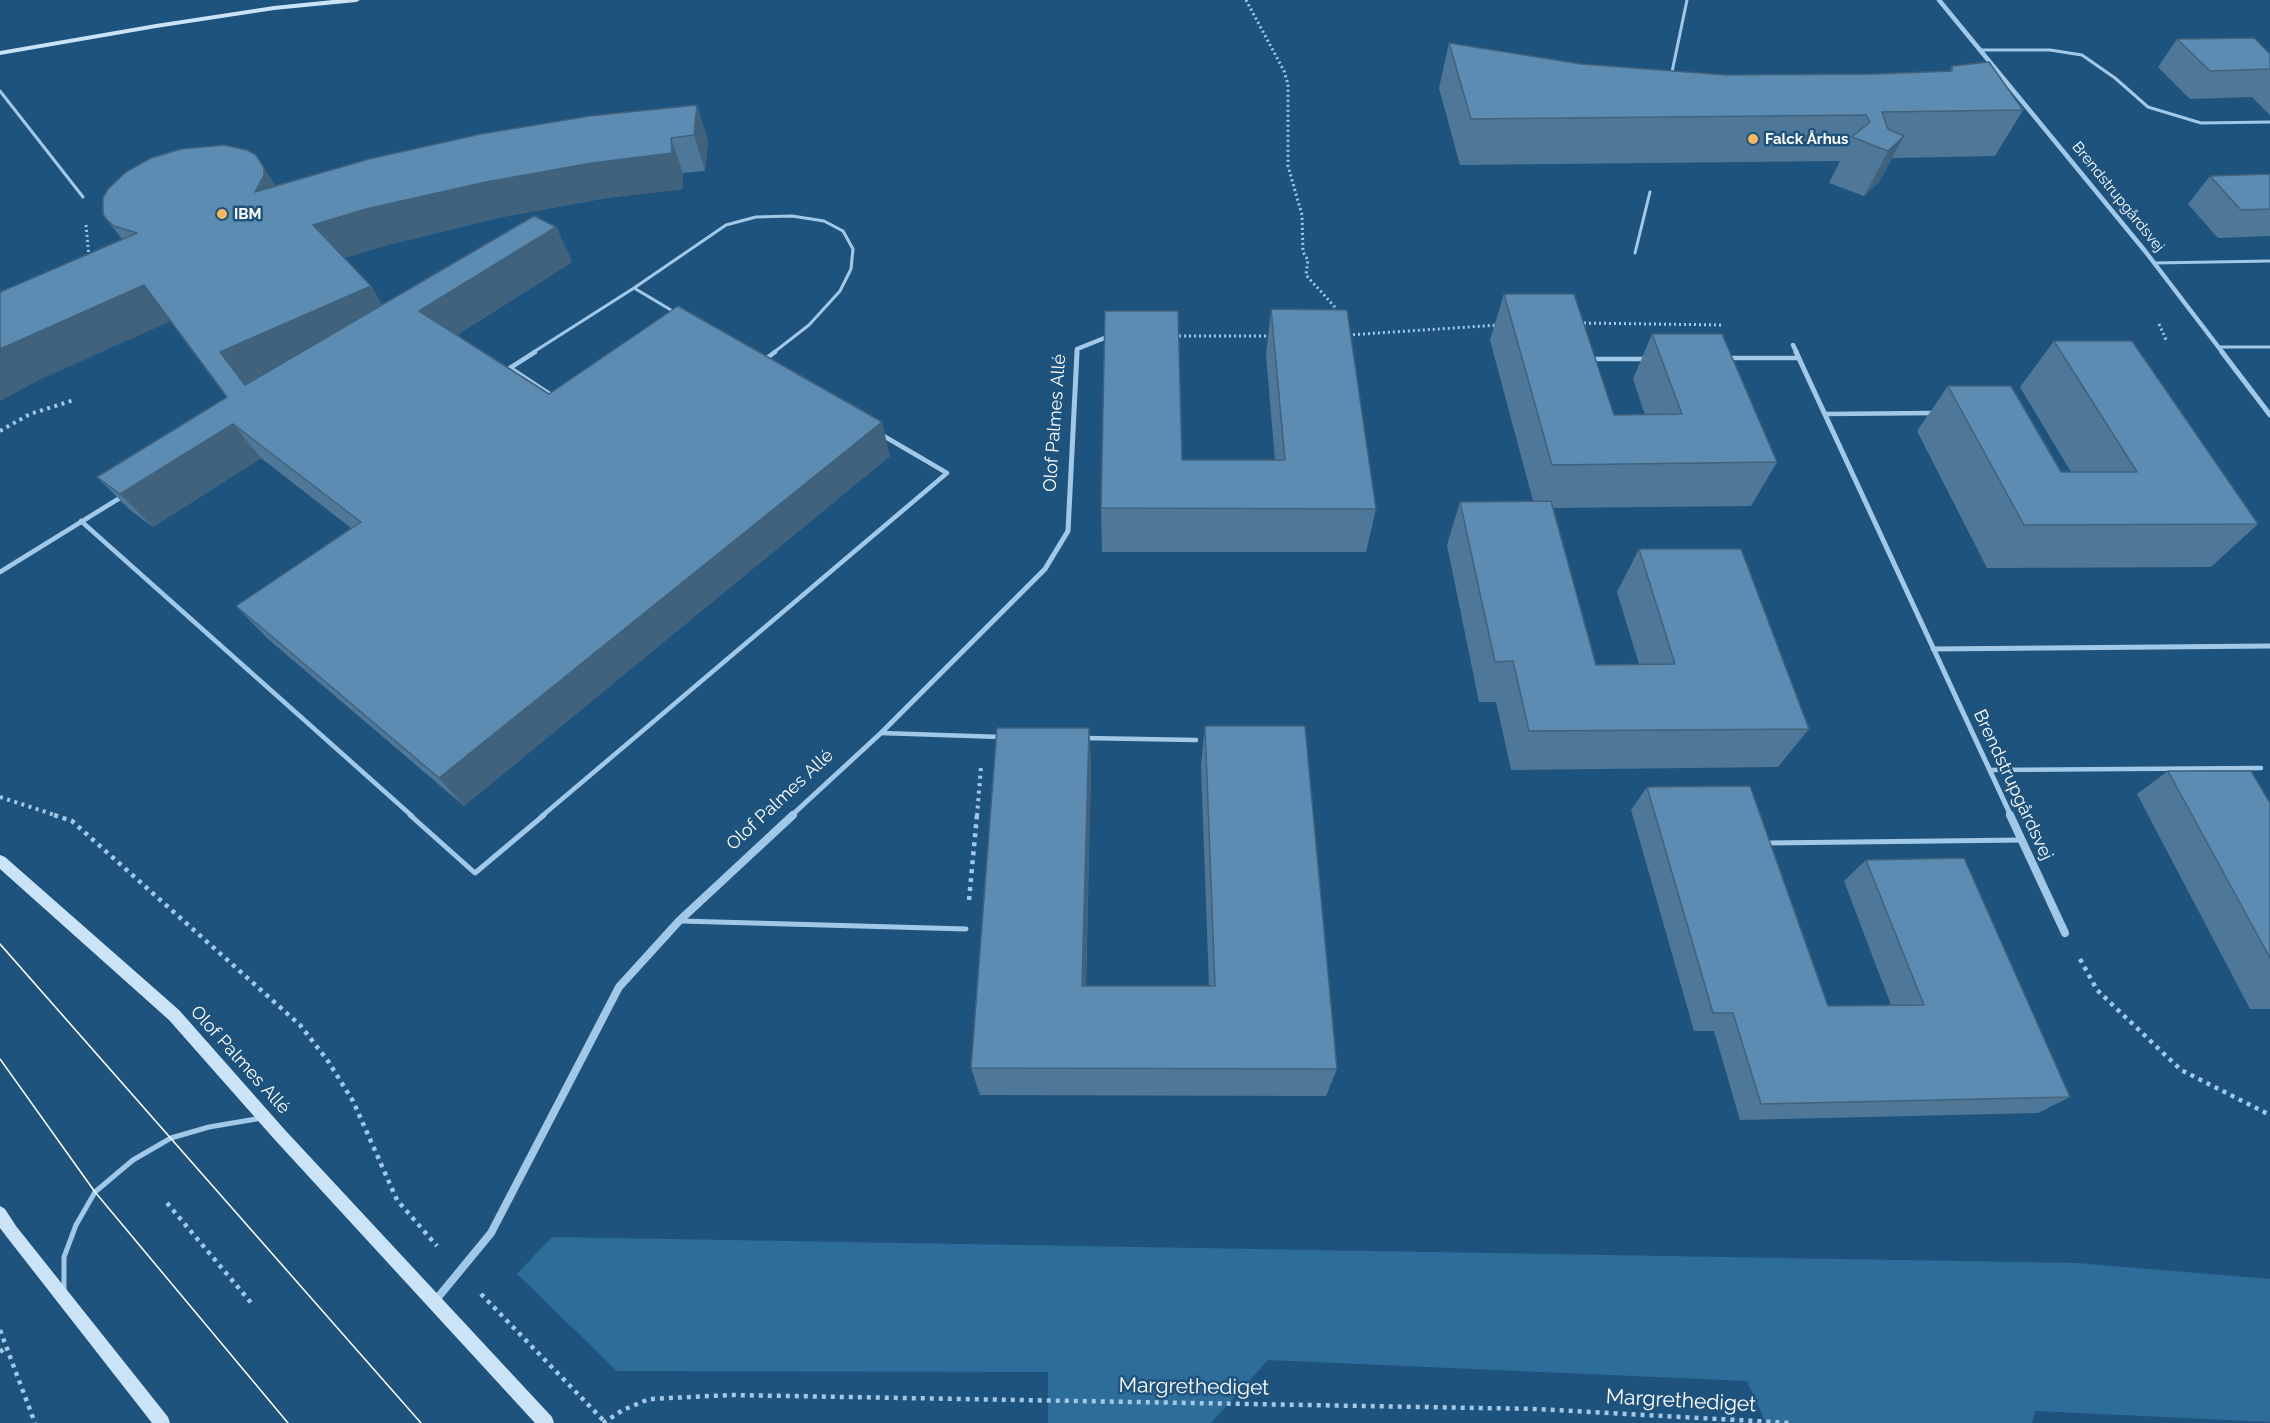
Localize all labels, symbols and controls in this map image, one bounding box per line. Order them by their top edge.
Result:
place label: Falck Århus [1765,130,1848,148]
marker: Falck Århus [1746,132,1760,146]
street label: Brendstrupgårdsvej [2068,138,2168,256]
place label: IBM [234,205,261,223]
marker: IBM [215,207,229,221]
street label: Olof Palmes Allé [1039,353,1071,493]
street label: Brendstrupgårdsvej [1969,706,2057,864]
street label: Olof Palmes Allé [722,745,838,855]
street label: Olof Palmes Allé [186,1001,294,1119]
street label: Margrethediget [1119,1373,1269,1401]
street label: Margrethediget [1605,1384,1757,1418]

